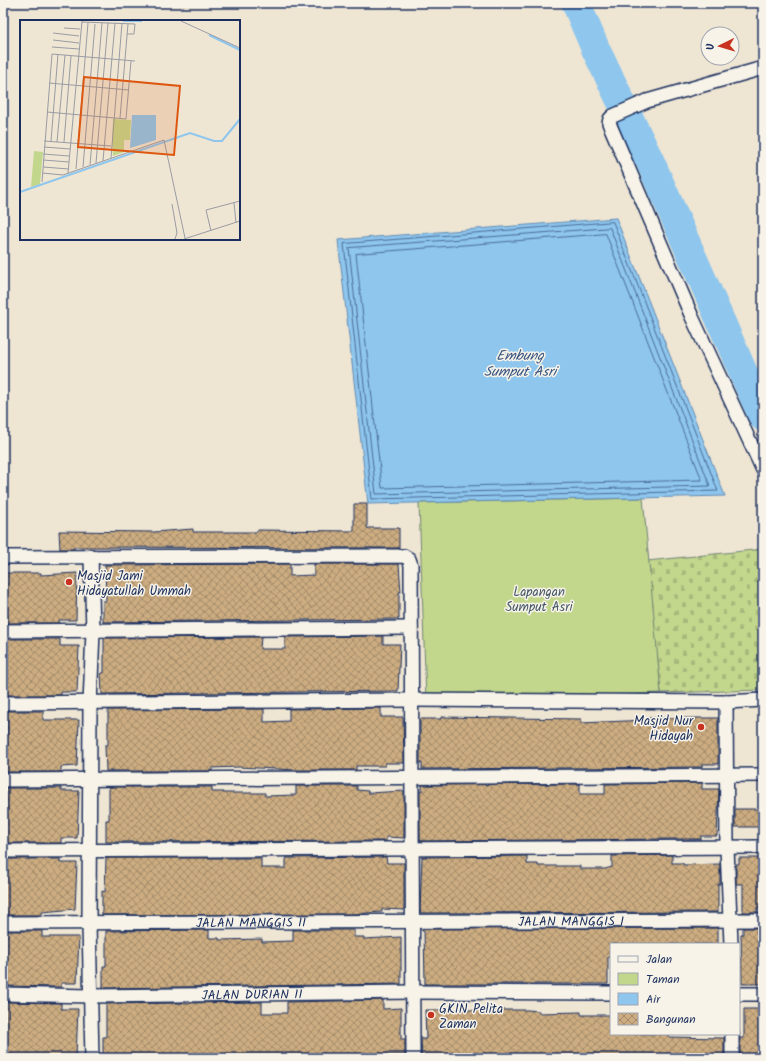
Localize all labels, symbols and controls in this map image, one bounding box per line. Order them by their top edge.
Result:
inset map [20,20,240,240]
north arrow [700,26,740,66]
text: U [702,42,720,51]
water label: Embung Sumput Asri [484,345,559,383]
place label: Masjid Jami Hidayatullah Ummah [77,566,191,602]
marker: Masjid Jami Hidayatullah Ummah [64,577,74,587]
park label: Lapangan Sumput Asri [505,582,573,618]
place label: Masjid Nur Hidayah [634,711,694,747]
marker: Masjid Nur Hidayah [696,722,706,732]
street label: JALAN MANGGIS I [518,912,624,933]
street label: JALAN MANGGIS II [196,913,306,934]
legend [610,943,740,1035]
text: Jalan [646,950,672,969]
text: Taman [646,970,680,989]
street label: JALAN DURIAN II [201,984,303,1007]
text: Air [646,990,661,1009]
place label: GKIN Pelita Zaman [439,999,503,1035]
marker: GKIN Pelita Zaman [426,1010,436,1020]
text: Bangunan [646,1010,696,1029]

